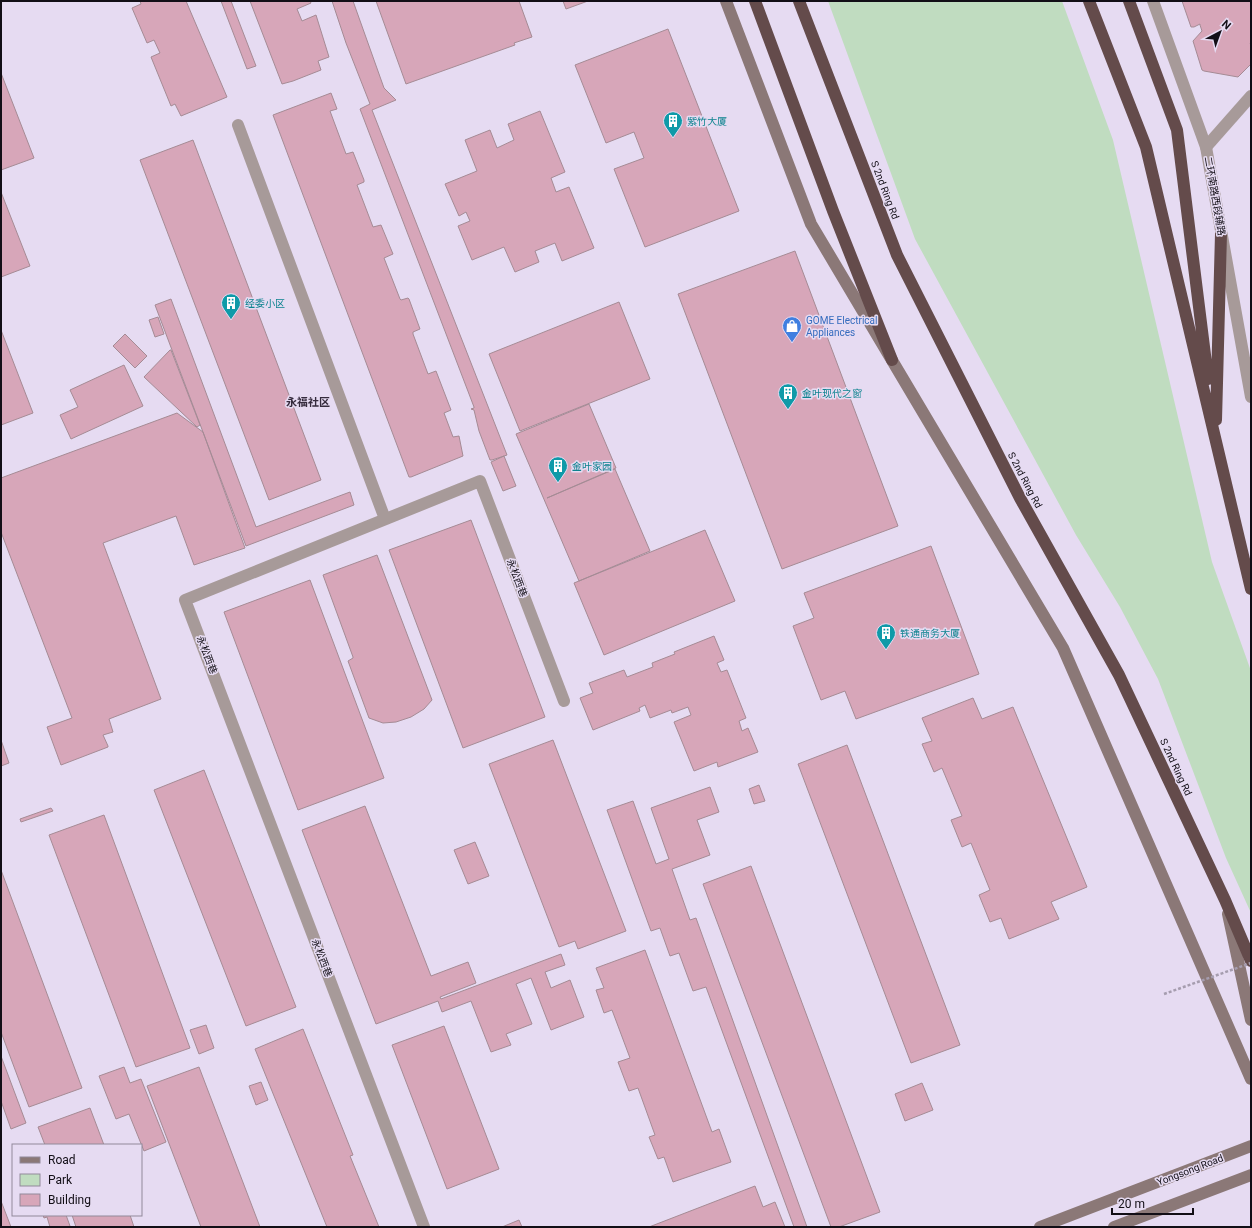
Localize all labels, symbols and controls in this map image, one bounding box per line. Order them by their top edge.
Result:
north arrow [1200,12,1240,52]
text: N [1219,17,1234,32]
building icon: 紫竹大厦 [662,110,684,138]
place label: 紫竹大厦 [687,116,727,127]
street label: 二环南路西段辅路 [1203,156,1227,236]
street label: S 2nd Ring Rd [869,159,901,221]
building icon: 经委小区 [220,292,242,320]
place label: 经委小区 [245,298,285,309]
shop icon: GOME Electrical Appliances [781,315,803,343]
place label: GOME Electrical Appliances [806,315,877,338]
building icon: 金叶现代之窗 [777,382,799,410]
place label: 金叶现代之窗 [802,388,862,399]
district label: 永福社区 [286,396,330,409]
street label: S 2nd Ring Rd [1006,450,1044,510]
building icon: 金叶家园 [547,455,569,483]
place label: 金叶家园 [572,461,612,472]
street label: 永松西巷 [505,557,529,599]
building icon: 铁通商务大厦 [875,622,897,650]
place label: 铁通商务大厦 [900,628,960,639]
street label: 永松西巷 [195,634,219,676]
street label: S 2nd Ring Rd [1158,737,1194,797]
street label: 永松西巷 [310,937,334,979]
legend [12,1144,142,1216]
street label: Yongsong Road [1155,1152,1225,1188]
text: Road [48,1153,76,1167]
text: Park [48,1173,73,1187]
scale bar [1112,1190,1193,1216]
text: Building [48,1193,91,1207]
text: 20 m [1118,1197,1145,1211]

